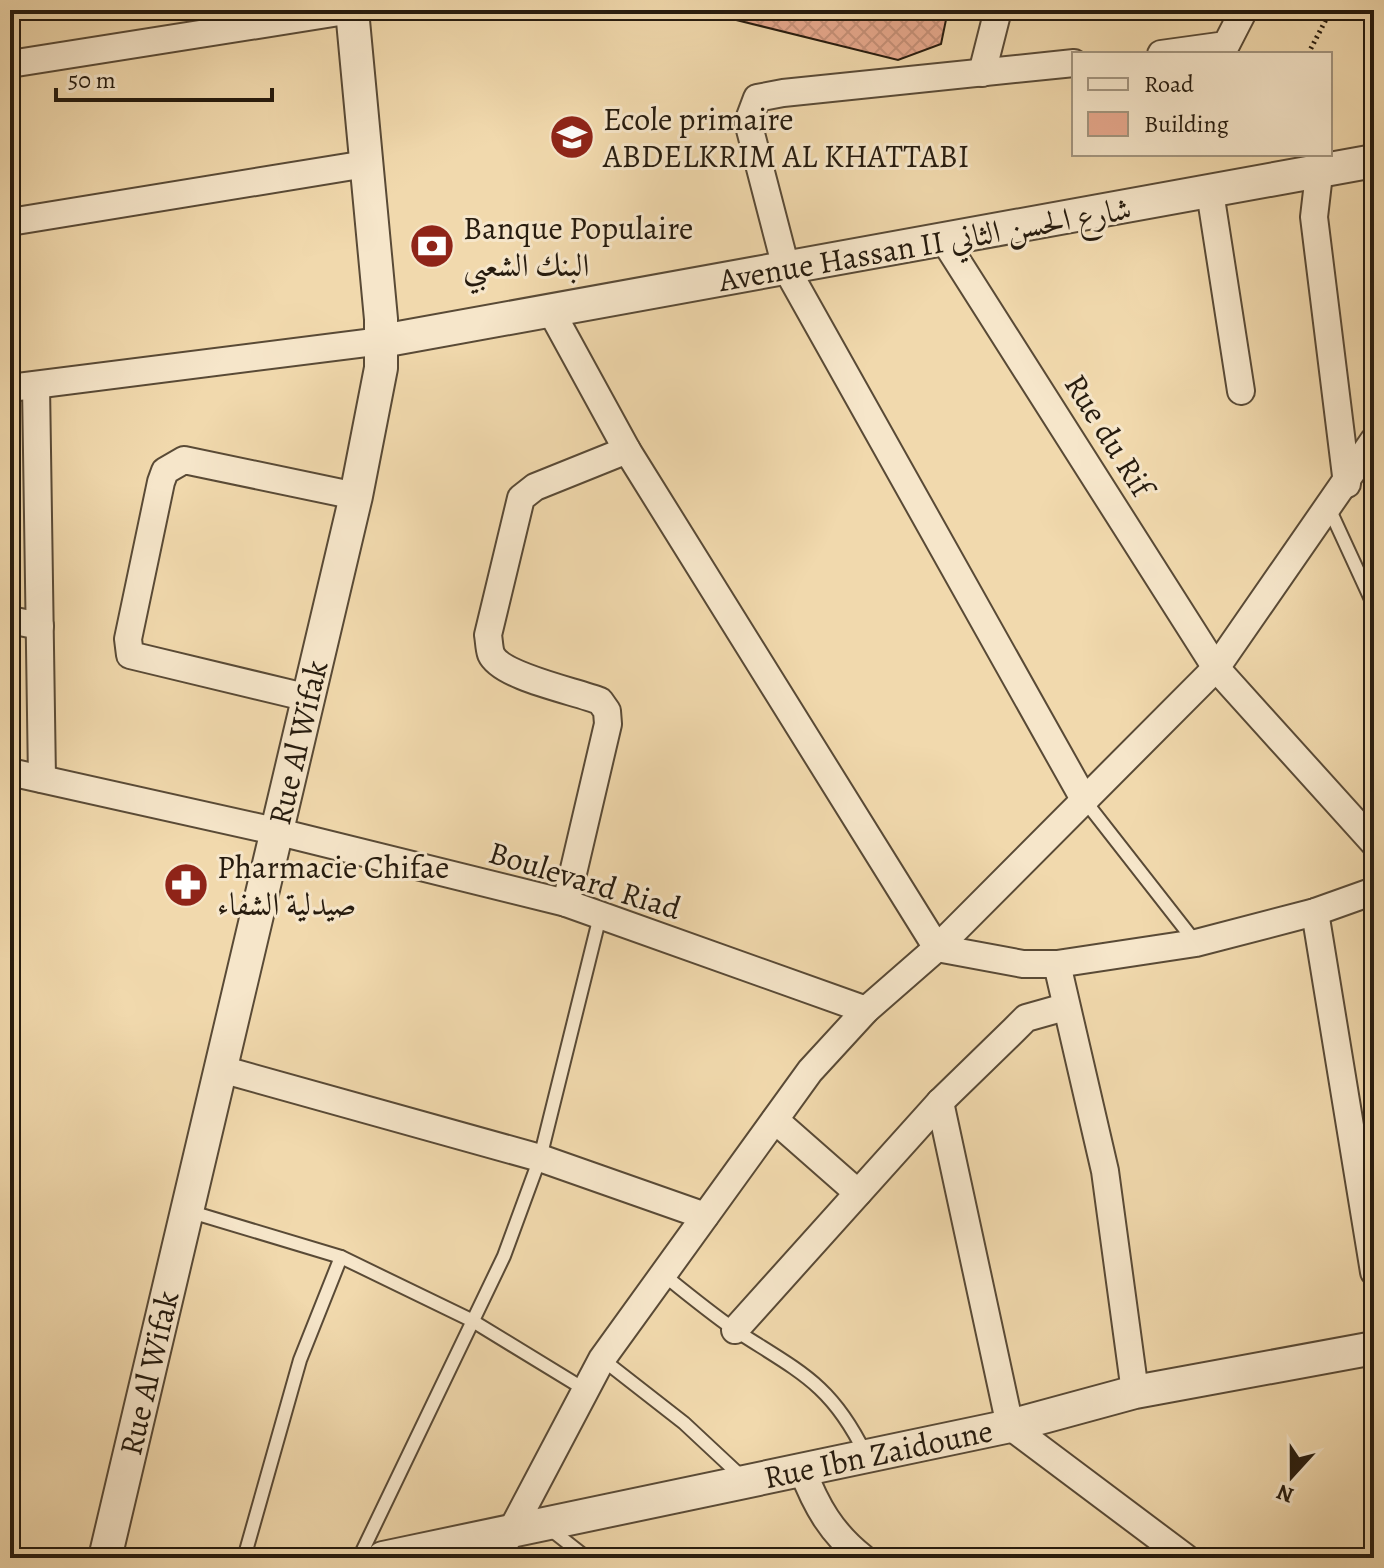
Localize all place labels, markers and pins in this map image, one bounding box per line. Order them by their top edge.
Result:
place label: Ecole primaire ABDELKRIM AL KHATTABI [602,97,969,178]
school or university icon: Ecole primaire ABDELKRIM AL KHATTABI [548,113,596,161]
place label: Banque Populaire البنك الشعبي [463,206,693,295]
bank icon: Banque Populaire البنك الشعبي [408,222,456,270]
place label: Pharmacie Chifae صيدلية الشفاء [217,845,449,926]
pharmacy icon: Pharmacie Chifae صيدلية الشفاء [162,861,210,909]

